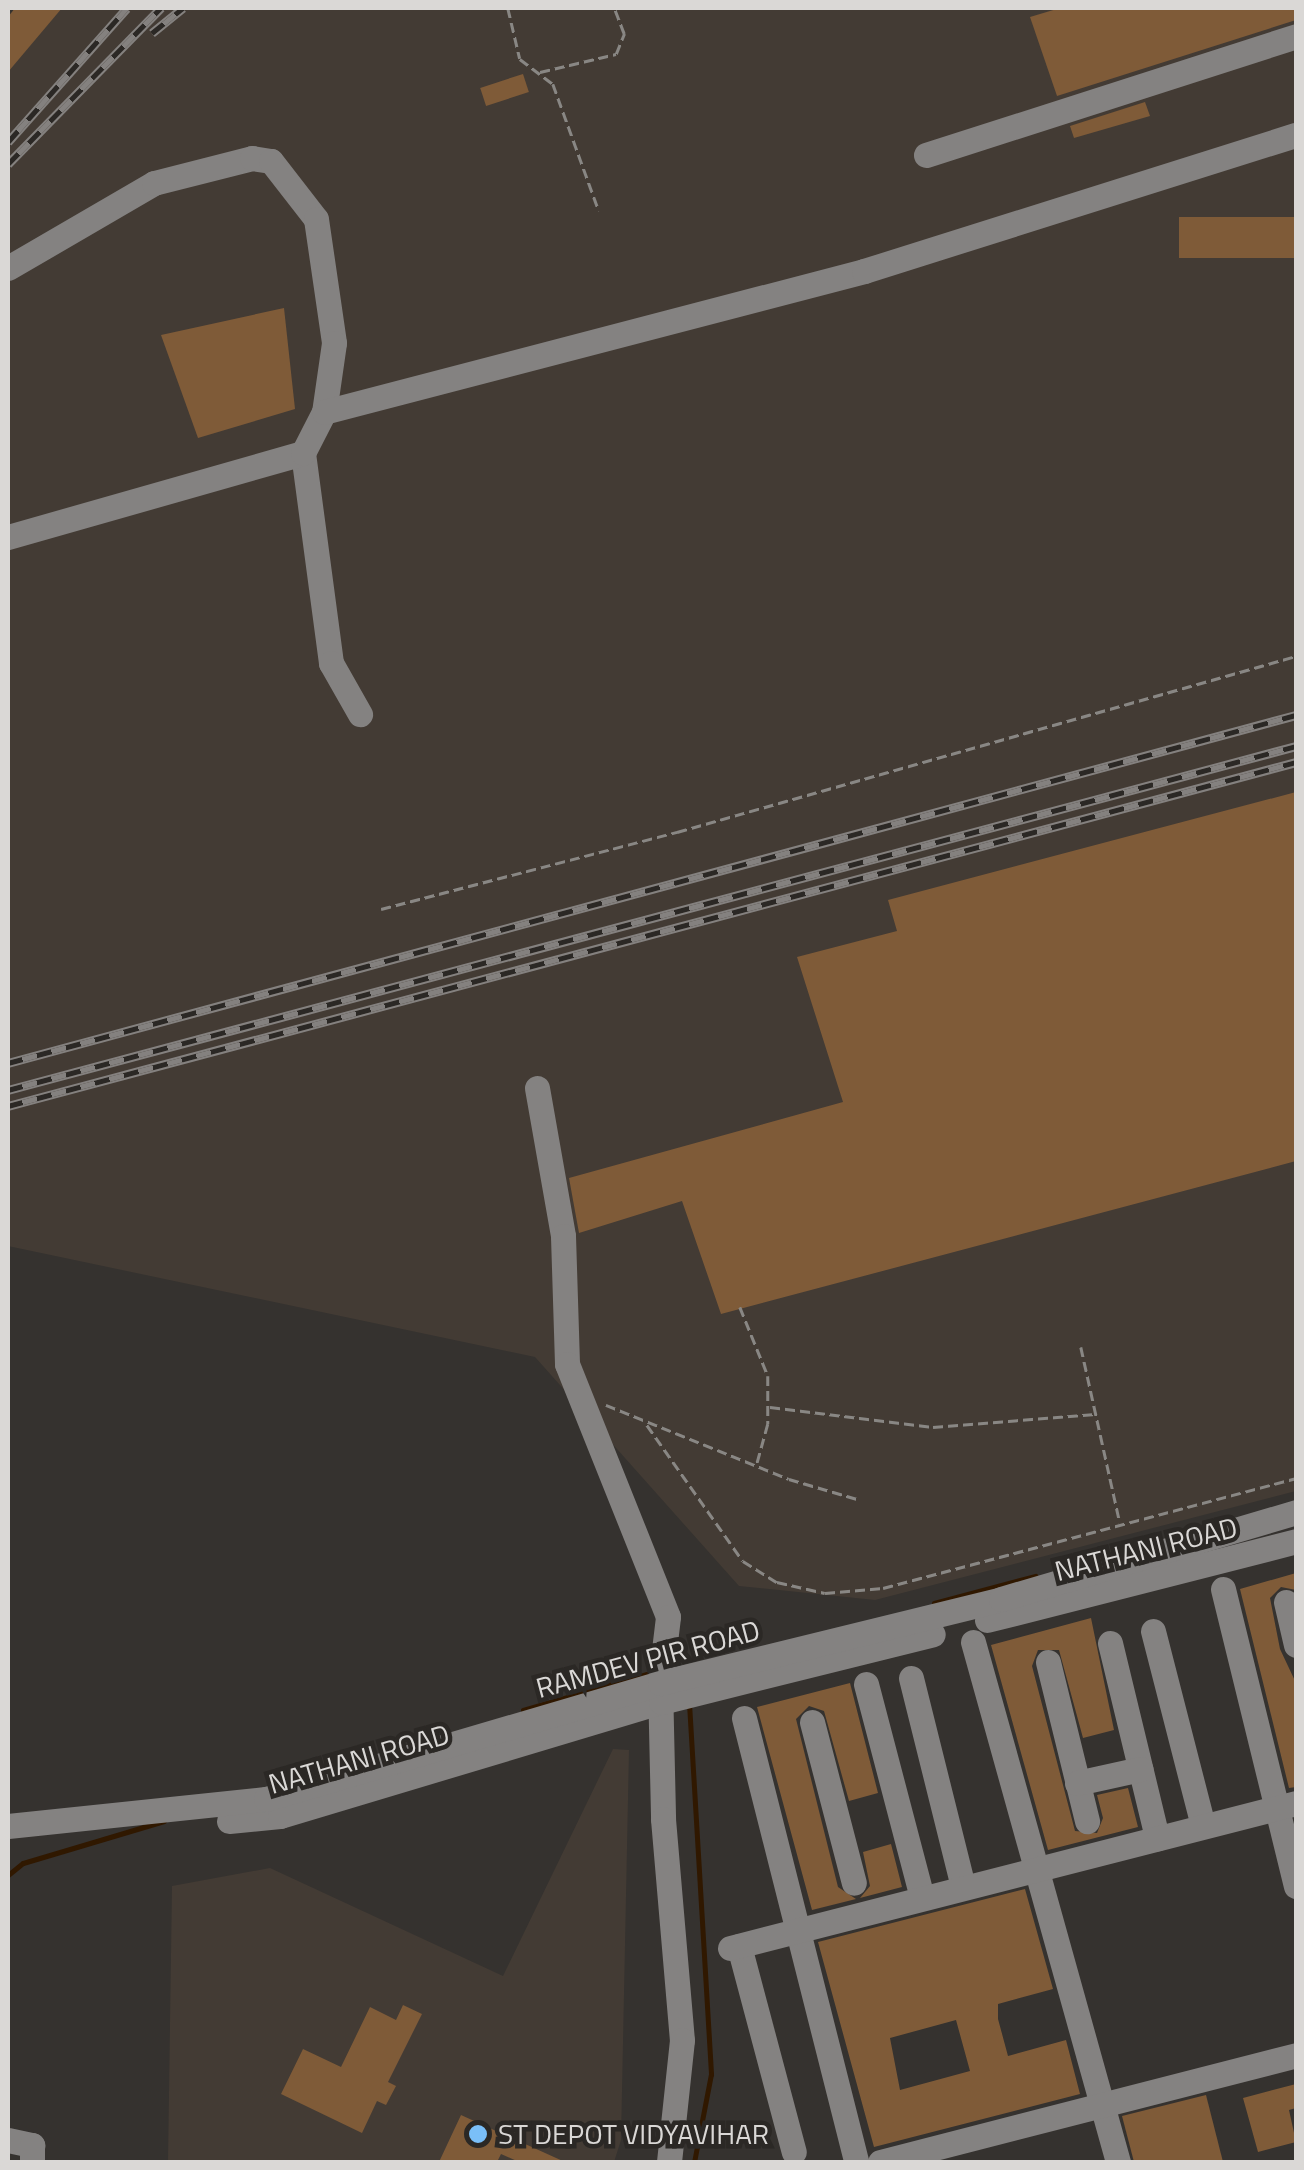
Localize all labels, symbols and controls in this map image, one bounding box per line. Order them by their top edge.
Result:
street label: NATHANI ROAD [1051,1510,1241,1588]
street label: RAMDEV PIR ROAD [532,1613,764,1705]
street label: NATHANI ROAD [265,1717,453,1801]
place label: ST DEPOT VIDYAVIHAR [498,2117,769,2151]
marker: ST DEPOT VIDYAVIHAR [467,2123,489,2145]

